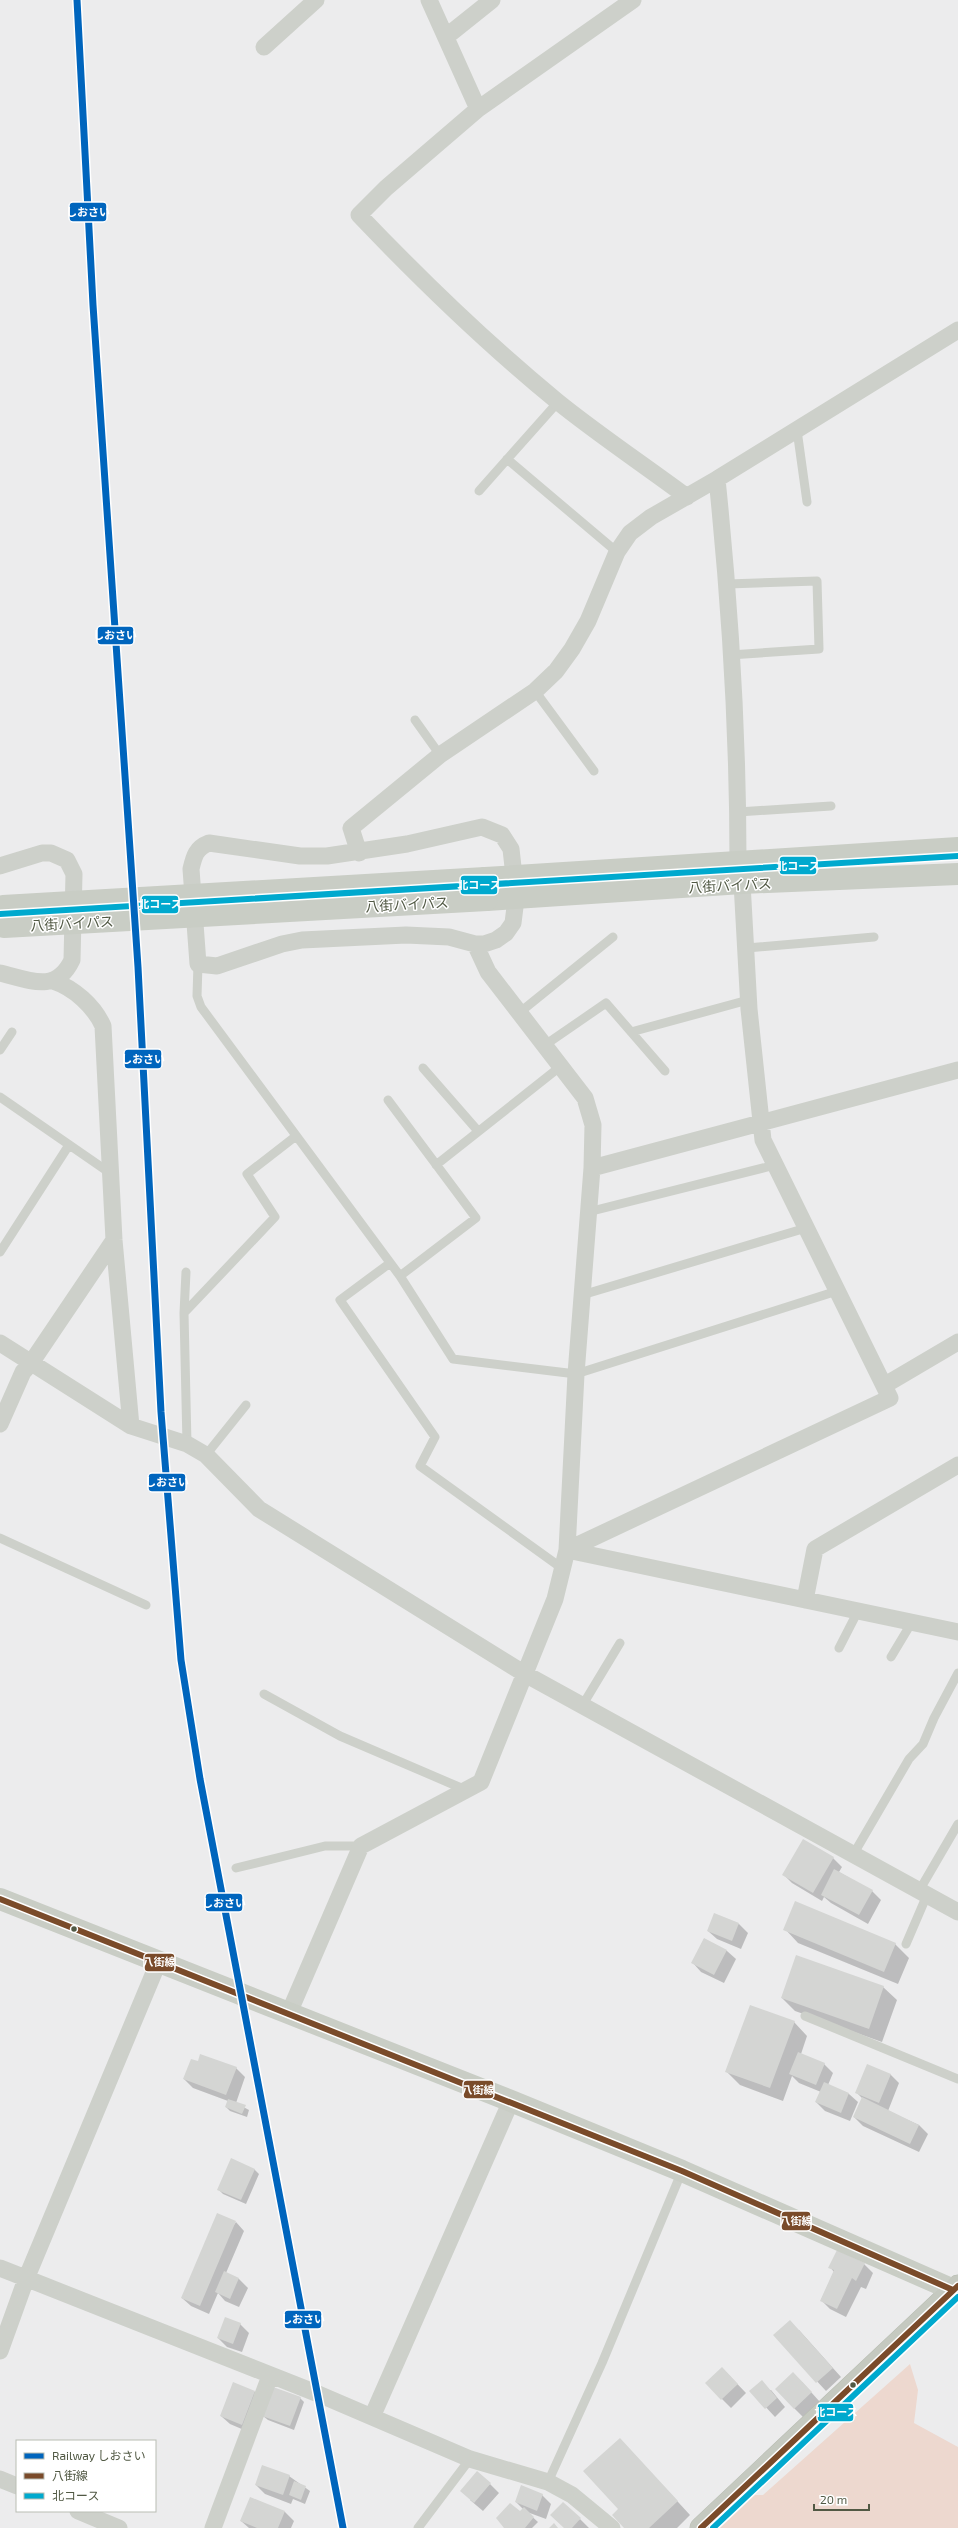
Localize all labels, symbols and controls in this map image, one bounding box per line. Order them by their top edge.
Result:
line badge: しおさい [69,202,107,222]
text: しおさい [66,205,110,218]
line badge: しおさい [97,626,134,645]
text: しおさい [93,628,137,641]
line badge: 北コース [779,856,817,875]
text: 北コース [776,859,820,872]
street label: 八街バイパス [688,874,772,896]
line badge: 北コース [460,875,498,895]
text: 北コース [457,878,501,891]
street label: 八街バイパス [365,893,449,915]
line badge: 北コース [141,895,179,914]
text: 北コース [138,897,182,910]
street label: 八街バイパス [30,912,114,934]
line badge: しおさい [124,1049,162,1069]
text: しおさい [121,1052,165,1065]
line badge: しおさい [148,1473,186,1492]
text: しおさい [145,1475,189,1488]
line badge: しおさい [205,1893,243,1912]
text: しおさい [202,1896,246,1909]
unlabelled marker [69,1924,79,1934]
line badge: 八街線 [144,1953,175,1972]
text: 八街線 [143,1955,176,1968]
line badge: 八街線 [463,2080,494,2099]
text: 八街線 [462,2083,495,2096]
line badge: 八街線 [781,2211,811,2231]
text: 八街線 [780,2214,813,2227]
line badge: しおさい [284,2310,322,2329]
text: しおさい [281,2312,325,2325]
unlabelled marker [848,2380,858,2390]
line badge: 北コース [817,2403,854,2422]
text: 北コース [814,2405,858,2418]
legend [16,2440,156,2512]
text: Railway しおさい [52,2448,146,2462]
text: 八街線 [52,2468,88,2482]
scale bar [814,2486,869,2512]
text: 北コース [52,2488,99,2502]
text: 20 m [820,2492,847,2506]

